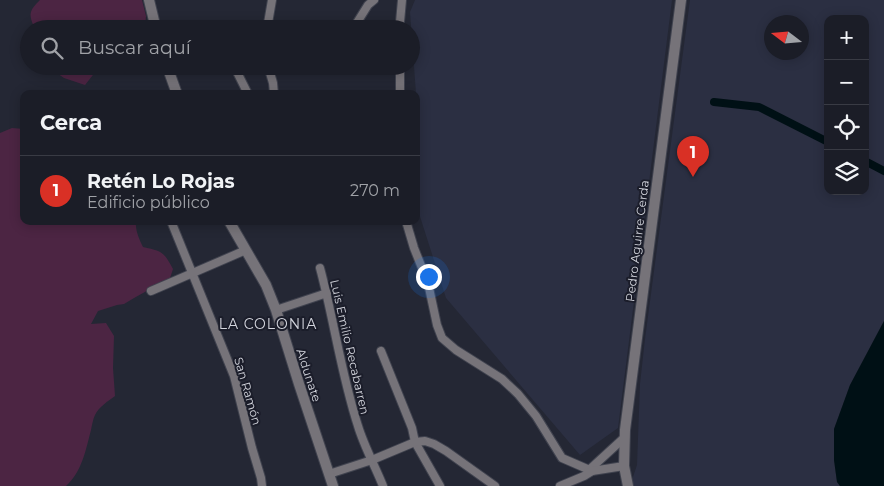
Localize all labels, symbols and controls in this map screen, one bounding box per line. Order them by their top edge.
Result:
north arrow [764,15,809,60]
map controls [824,15,869,195]
button: + [824,15,869,60]
search box [20,20,420,75]
icon: search [38,34,66,62]
text: Buscar aquí [78,36,191,59]
button: − [824,60,869,105]
button: locate [824,105,869,150]
text: Cerca [40,110,102,135]
pin: 1 [677,136,709,177]
button: layers [824,150,869,195]
text: Retén Lo Rojas [87,170,235,193]
street label: Pedro Aguirre Cerda [622,179,652,303]
text: 1 [53,181,59,200]
text: 270 m [350,181,400,200]
text: Edificio público [87,193,210,212]
your location [416,264,442,290]
street label: Luis Emilio Recabarren [327,278,373,416]
district label: LA COLONIA [219,315,317,333]
street label: Aldunate [293,346,325,404]
street label: San Ramón [231,355,265,427]

